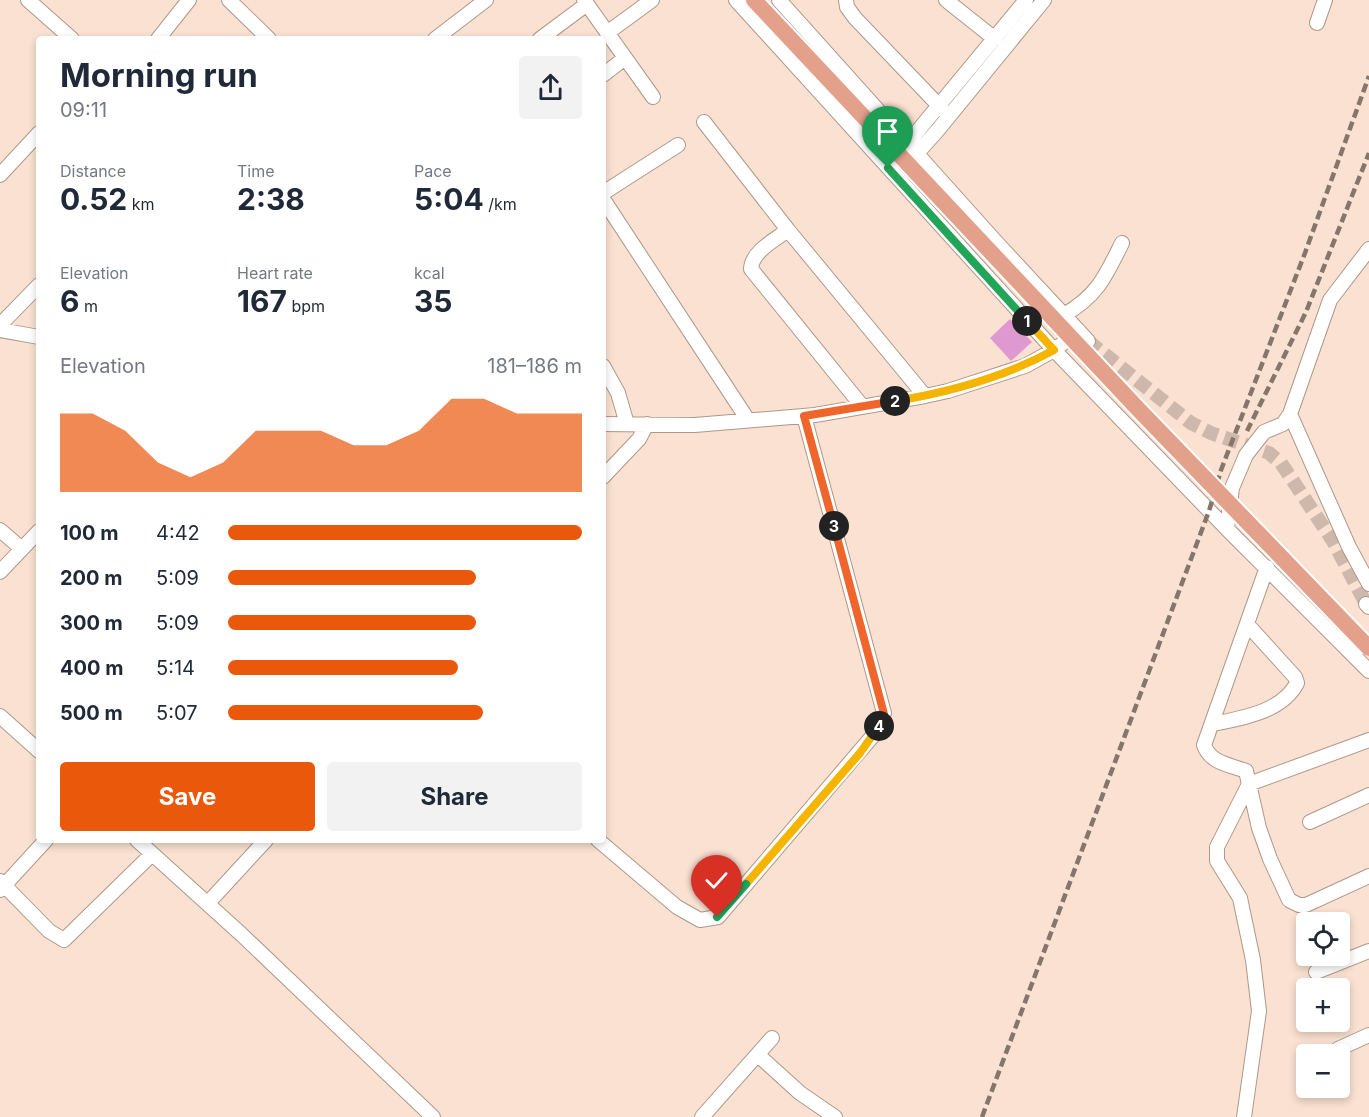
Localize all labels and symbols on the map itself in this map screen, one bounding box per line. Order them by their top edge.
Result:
pin [862,106,913,168]
pin: 1 [1012,306,1042,336]
pin: 2 [880,386,910,416]
pin: 3 [819,511,849,541]
pin: 4 [864,711,894,741]
pin [691,855,742,917]

